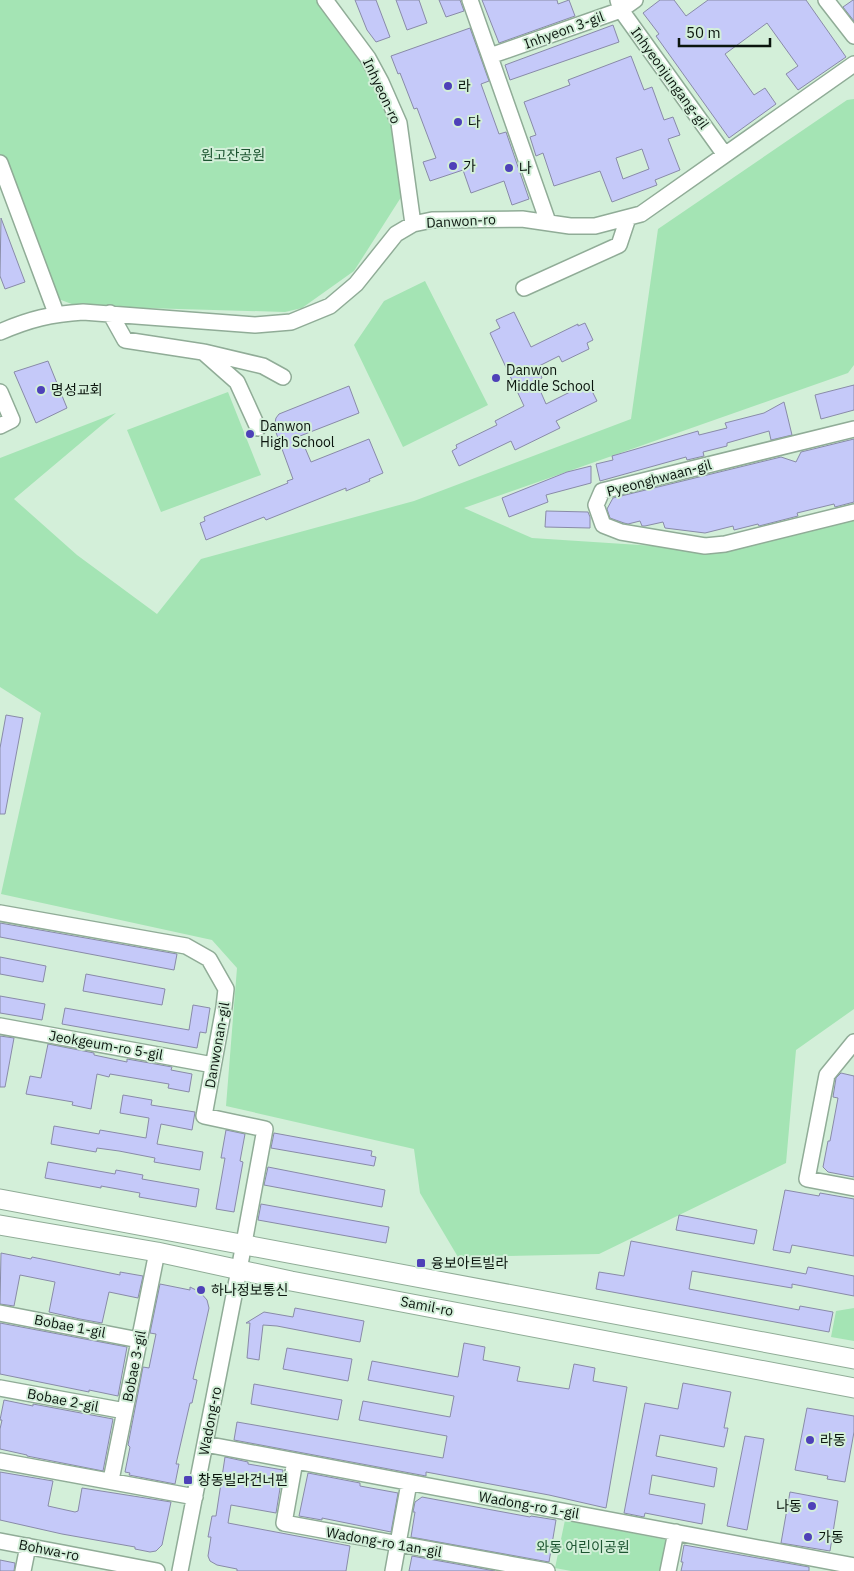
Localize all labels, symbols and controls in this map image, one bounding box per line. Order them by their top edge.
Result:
street label: Inhyeon 3-gil [522,7,607,53]
scale bar [679,15,770,47]
street label: Inhyeonjungang-gil [627,23,713,133]
text: 50 m [686,23,721,42]
street label: Inhyeon-ro [359,55,405,127]
place label: 라 [458,77,471,95]
marker: 라 [442,80,454,92]
place label: 다 [468,113,481,131]
marker: 다 [452,116,464,128]
park label: 원고잔공원 [201,146,265,164]
place label: 가 [463,157,476,175]
place label: 나 [519,159,532,177]
marker: 가 [447,160,459,172]
marker: 나 [503,162,515,174]
street label: Danwon-ro [426,210,496,232]
place label: Danwon Middle School [506,361,595,395]
marker: Danwon Middle School [490,372,502,384]
place label: 명성교회 [51,381,103,399]
marker: 명성교회 [35,384,47,396]
place label: Danwon High School [260,417,335,451]
marker: Danwon High School [244,428,256,440]
street label: Pyeonghwaan-gil [605,455,714,501]
street label: Danwonan-gil [201,1000,233,1089]
street label: Jeokgeum-ro 5-gil [48,1026,165,1064]
place label: 융보아트빌라 [431,1254,508,1272]
marker: 융보아트빌라 [415,1257,427,1269]
place label: 하나정보통신 [211,1281,288,1299]
marker: 하나정보통신 [195,1284,207,1296]
street label: Samil-ro [399,1292,455,1320]
street label: Bobae 1-gil [33,1310,107,1342]
street label: Bobae 3-gil [118,1329,150,1403]
street label: Bobae 2-gil [26,1384,100,1416]
street label: Wadong-ro [195,1385,226,1457]
place label: 라동 [820,1431,846,1449]
marker: 라동 [804,1434,816,1446]
place label: 창동빌라건너편 [198,1471,288,1489]
marker: 창동빌라건너편 [182,1474,194,1486]
street label: Wadong-ro 1-gil [477,1487,581,1523]
place label: 나동 [776,1497,802,1515]
marker: 나동 [806,1500,818,1512]
street label: Wadong-ro 1an-gil [325,1523,443,1561]
place label: 가동 [818,1528,844,1546]
marker: 가동 [802,1531,814,1543]
street label: Bohwa-ro [17,1535,81,1565]
park label: 와동 어린이공원 [536,1538,630,1556]

